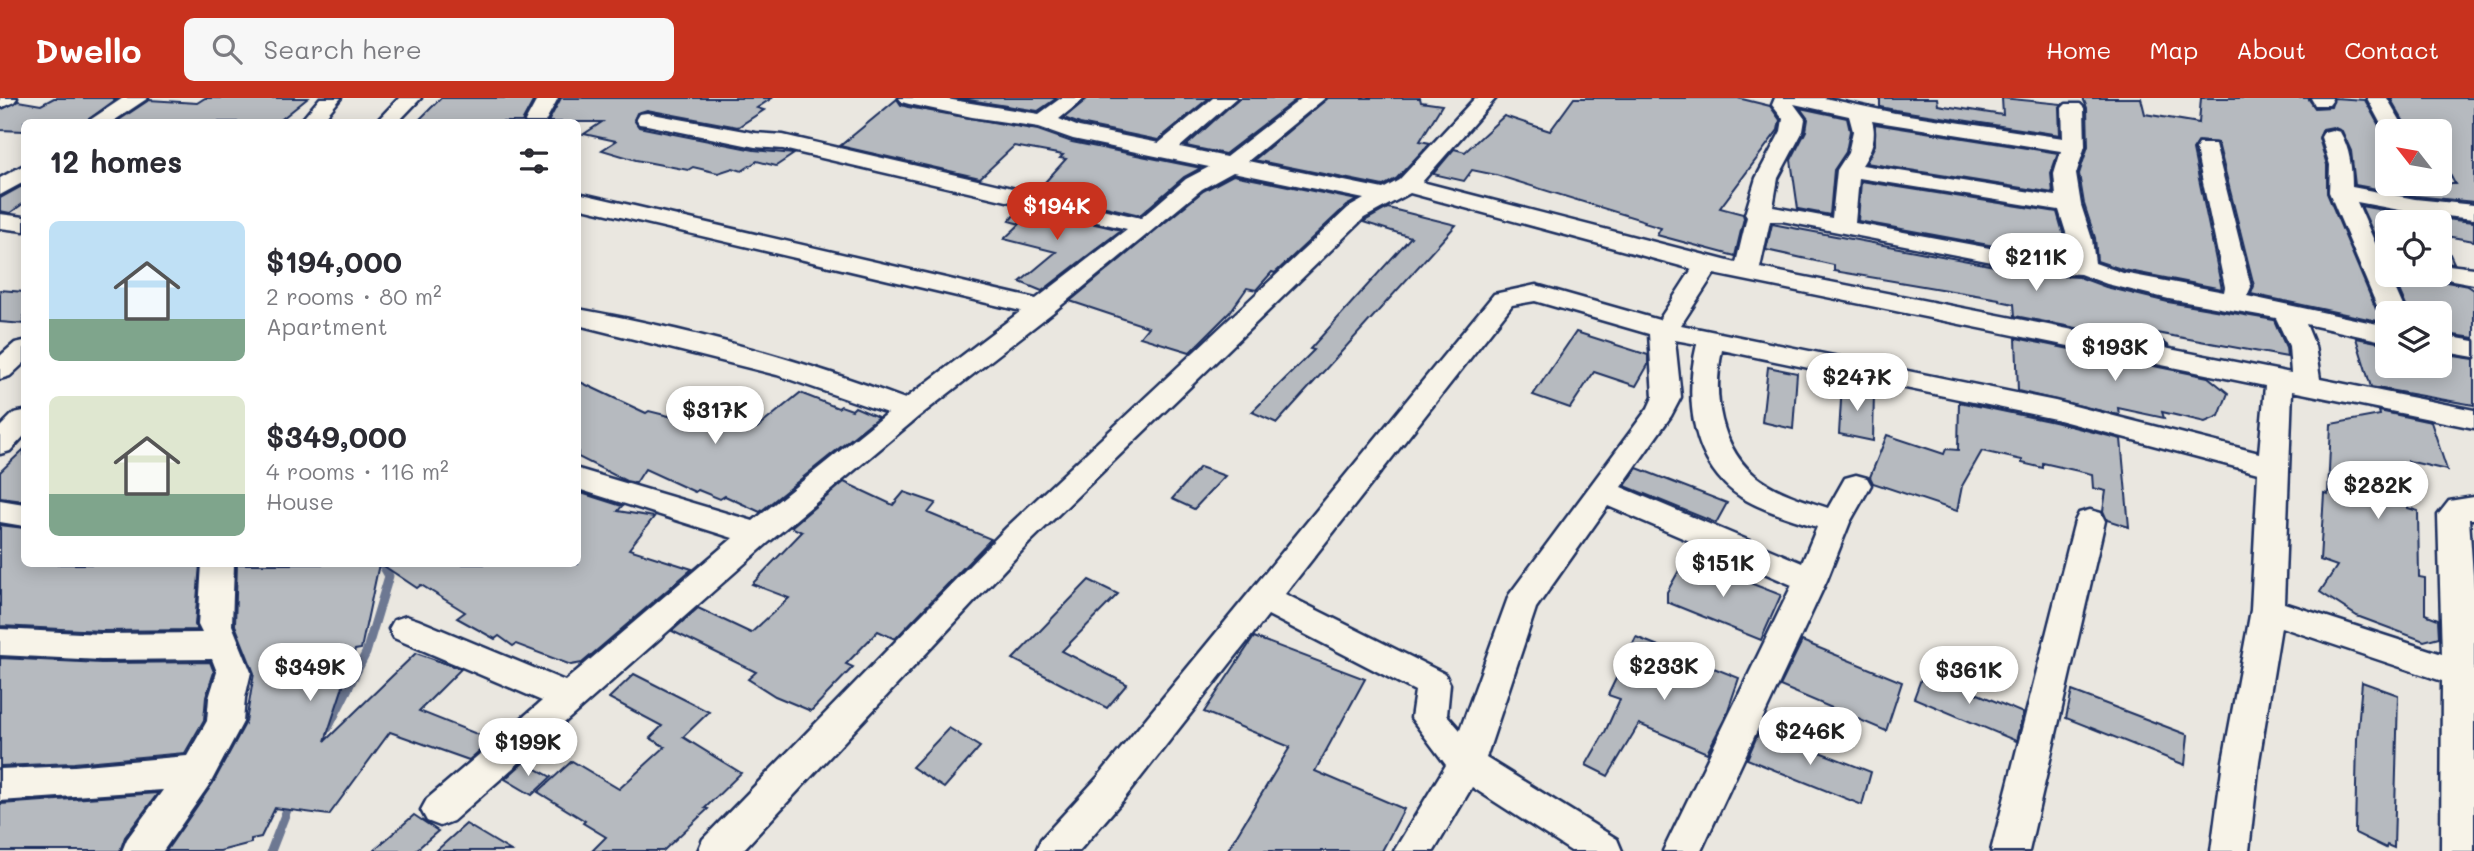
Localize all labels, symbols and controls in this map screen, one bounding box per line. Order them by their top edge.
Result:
search box [184,18,674,81]
text: Dwello [35,28,142,71]
icon: search [208,30,246,68]
text: Search here [264,32,422,66]
text: Home [2046,34,2111,65]
text: Map [2149,34,2198,65]
text: About [2236,34,2306,65]
text: Contact [2344,34,2439,65]
north arrow [2375,119,2452,196]
map controls [2375,119,2452,378]
text: 12 homes [49,141,182,181]
icon: filters [515,142,553,180]
pin: $194K [1008,183,1106,242]
text: $194K [1023,190,1091,220]
button: locate [2375,210,2452,287]
pin: $211K [1987,234,2085,293]
text: $194,000 [266,241,402,281]
text: $211K [2005,241,2067,271]
icon: home [105,249,189,333]
text: 2 rooms · 80 m² [266,281,442,311]
button: layers [2375,301,2452,378]
text: Apartment [266,311,388,341]
pin: $193K [2066,324,2164,383]
text: $193K [2081,331,2149,361]
pin: $247K [1808,354,1906,413]
text: $247K [1822,361,1892,391]
pin: $317K [666,386,764,446]
text: $317K [682,394,748,424]
text: $349,000 [266,416,407,456]
icon: home [105,424,189,508]
text: 4 rooms · 116 m² [266,456,449,486]
pin: $282K [2329,462,2427,521]
text: $282K [2343,469,2413,499]
text: House [266,486,334,516]
pin: $151K [1674,540,1772,599]
text: $151K [1691,547,1755,577]
pin: $233K [1615,642,1713,702]
pin: $349K [261,644,359,703]
pin: $361K [1920,646,2018,706]
text: $233K [1629,650,1699,680]
text: $349K [274,651,346,681]
text: $361K [1935,654,2003,684]
pin: $246K [1761,708,1859,767]
text: $246K [1775,715,1845,745]
pin: $199K [479,718,577,778]
text: $199K [494,726,562,756]

